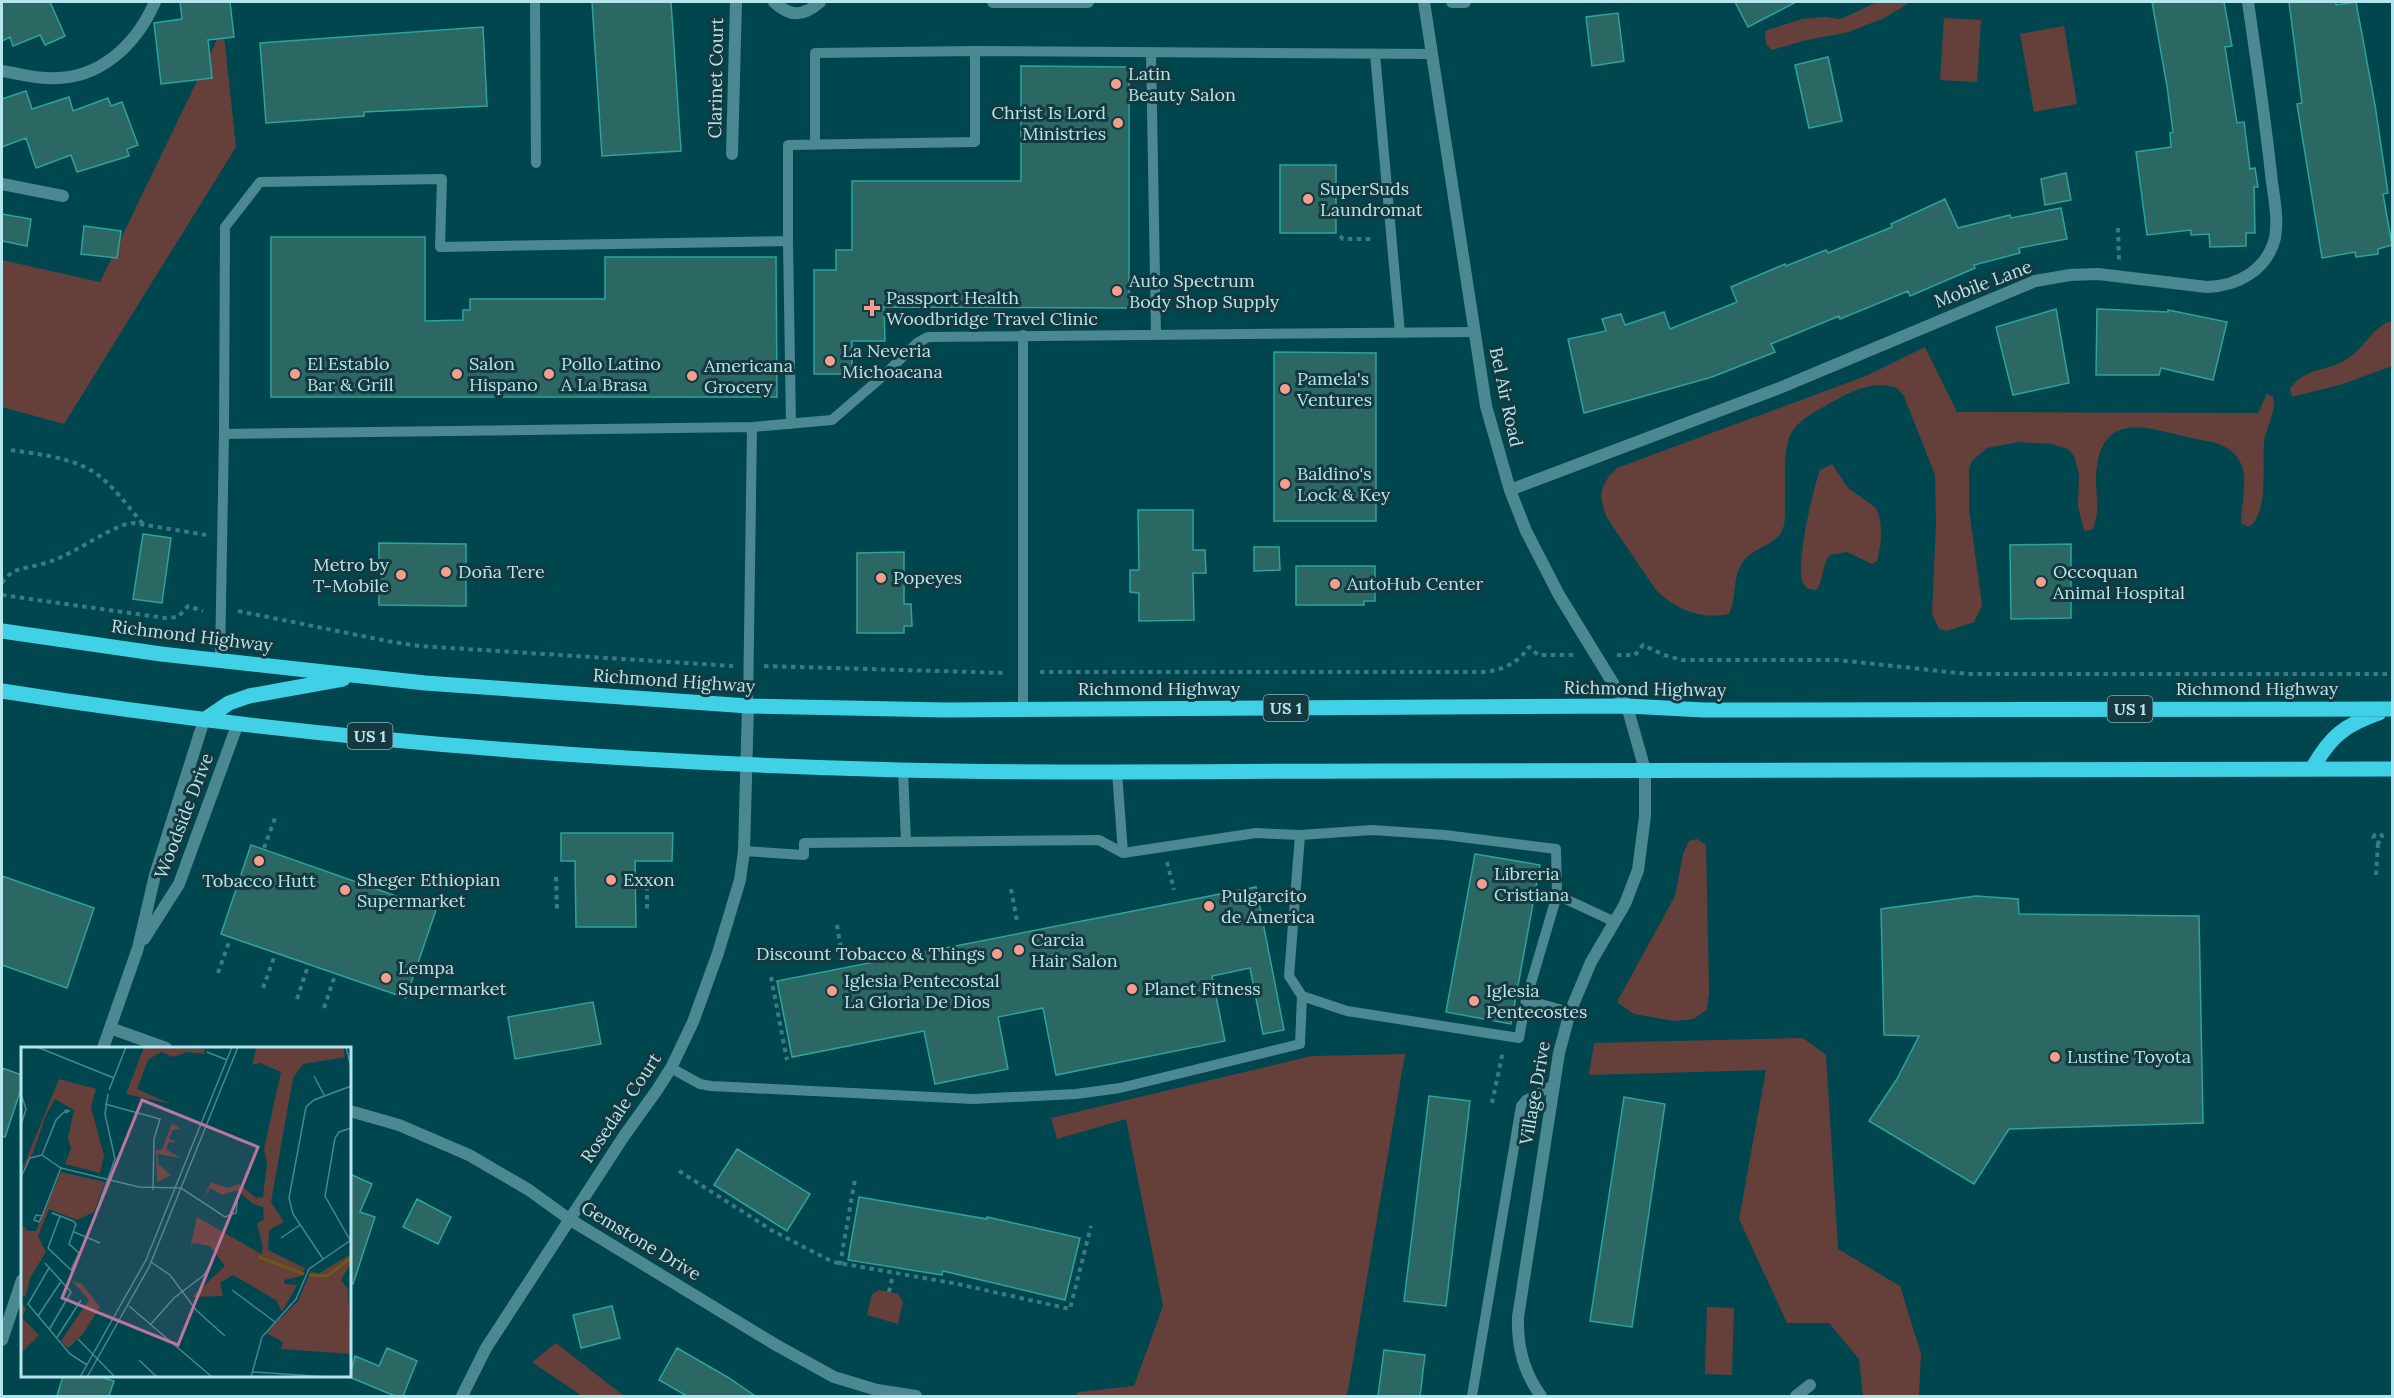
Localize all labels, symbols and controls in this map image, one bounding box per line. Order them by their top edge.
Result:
street label: Clarinet Court [703,17,728,138]
place label: Latin Beauty Salon [1128,62,1236,106]
marker: Latin Beauty Salon [1109,77,1123,91]
place label: Christ Is Lord Ministries [991,101,1106,145]
marker: Christ Is Lord Ministries [1111,116,1125,130]
place label: SuperSuds Laundromat [1320,177,1423,221]
marker: SuperSuds Laundromat [1301,192,1315,206]
street label: Mobile Lane [1931,254,2035,313]
place label: Auto Spectrum Body Shop Supply [1128,269,1280,313]
marker: Auto Spectrum Body Shop Supply [1110,284,1124,298]
place label: Passport Health Woodbridge Travel Clinic [886,286,1098,330]
marker: Passport Health Woodbridge Travel Clinic [863,299,881,317]
place label: La Neveria Michoacana [842,339,943,383]
street label: Bel Air Road [1485,345,1528,449]
place label: El Establo Bar & Grill [307,352,394,396]
place label: Salon Hispano [469,352,538,396]
place label: Pollo Latino A La Brasa [560,352,661,396]
place label: Americana Grocery [703,354,793,398]
marker: La Neveria Michoacana [823,354,837,368]
marker: El Establo Bar & Grill [288,367,302,381]
marker: Salon Hispano [450,367,464,381]
marker: Pollo Latino A La Brasa [542,367,556,381]
place label: Pamela's Ventures [1296,367,1372,411]
marker: Americana Grocery [685,369,699,383]
marker: Pamela's Ventures [1278,382,1292,396]
place label: Baldino's Lock & Key [1297,462,1391,506]
marker: Baldino's Lock & Key [1278,477,1292,491]
place label: Metro by T-Mobile [313,553,389,597]
place label: Doña Tere [458,560,545,583]
place label: Occoquan Animal Hospital [2052,560,2185,604]
marker: Doña Tere [439,565,453,579]
place label: Popeyes [893,566,962,589]
marker: Metro by T-Mobile [394,568,408,582]
marker: Popeyes [874,571,888,585]
place label: AutoHub Center [1346,572,1484,595]
marker: Occoquan Animal Hospital [2034,575,2048,589]
marker: AutoHub Center [1328,577,1342,591]
street label: Richmond Highway [110,614,275,657]
street label: Richmond Highway [592,663,756,698]
street label: Richmond Highway [1563,676,1727,701]
street label: Richmond Highway [1078,677,1241,700]
street label: Richmond Highway [2176,677,2339,700]
road number: US 1 [1264,695,1308,721]
road number: US 1 [2108,696,2152,722]
road number: US 1 [348,723,392,749]
street label: Woodside Drive [149,750,218,882]
marker: Tobacco Hutt [252,854,266,868]
place label: Libreria Cristiana [1494,862,1569,906]
place label: Sheger Ethiopian Supermarket [357,868,500,912]
place label: Exxon [623,868,675,891]
place label: Tobacco Hutt [202,869,316,892]
marker: Exxon [604,873,618,887]
marker: Libreria Cristiana [1475,877,1489,891]
marker: Sheger Ethiopian Supermarket [338,883,352,897]
place label: Pulgarcito de America [1221,884,1315,928]
marker: Pulgarcito de America [1202,899,1216,913]
place label: Carcia Hair Salon [1031,928,1118,972]
place label: Discount Tobacco & Things [756,942,985,965]
marker: Carcia Hair Salon [1012,943,1026,957]
marker: Discount Tobacco & Things [990,947,1004,961]
place label: Lempa Supermarket [398,956,506,1000]
place label: Iglesia Pentecostal La Gloria De Dios [844,969,1000,1013]
marker: Lempa Supermarket [379,971,393,985]
place label: Planet Fitness [1144,977,1261,1000]
place label: Iglesia Pentecostes [1486,979,1587,1023]
marker: Planet Fitness [1125,982,1139,996]
marker: Iglesia Pentecostal La Gloria De Dios [825,984,839,998]
marker: Iglesia Pentecostes [1467,994,1481,1008]
street label: Village Drive [1514,1039,1555,1148]
place label: Lustine Toyota [2067,1045,2191,1068]
inset map [21,1047,351,1377]
street label: Rosedale Court [575,1048,666,1167]
marker: Lustine Toyota [2048,1050,2062,1064]
street label: Gemstone Drive [577,1196,706,1286]

